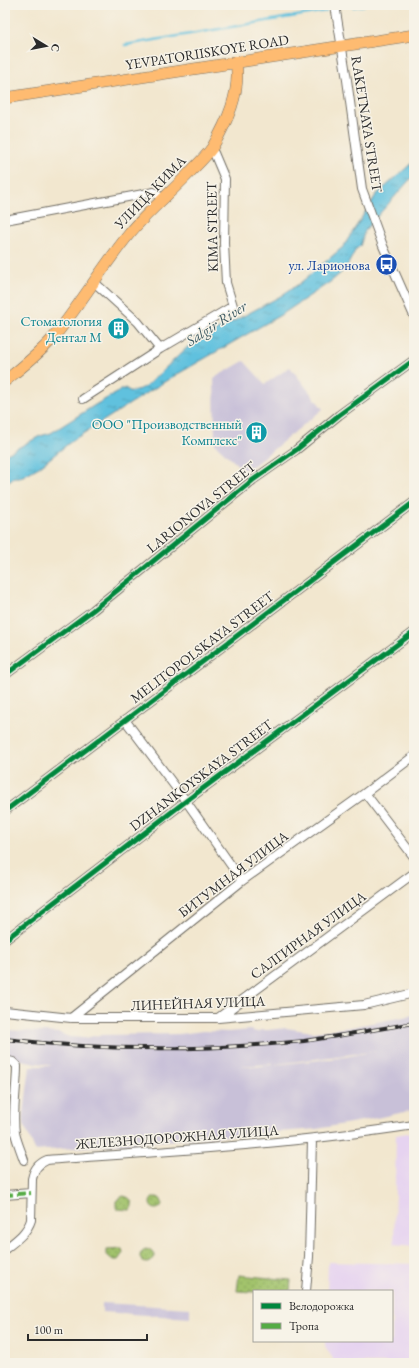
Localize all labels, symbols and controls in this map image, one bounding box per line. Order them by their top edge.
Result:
north arrow [26,26,66,66]
street label: YEVPATORIISKOYE ROAD [124,30,290,74]
text: С [48,43,63,53]
street label: RAKETNAYA STREET [347,55,387,194]
street label: УЛИЦА КИМА [110,151,190,233]
street label: KIMA STREET [202,181,222,272]
bus stop icon: ул. Ларионова [373,252,399,278]
place label: ул. Ларионова [289,256,370,274]
water label: Salgir River [181,295,251,350]
place label: Стоматология Дентал М [21,312,102,346]
building icon: Стоматология Дентал М [105,316,131,342]
place label: ООО "Производственный Комплекс" [92,415,243,449]
building icon: ООО "Производственный Комплекс" [244,419,270,445]
street label: LARIONOVA STREET [143,457,260,557]
street label: MELITOPOLSKAYA STREET [127,587,278,707]
street label: DZHANKOYSKAYA STREET [126,715,277,835]
street label: БИТУМНАЯ УЛИЦА [174,827,292,921]
street label: САЛГИРНАЯ УЛИЦА [247,887,370,983]
street label: ЛИНЕЙНАЯ УЛИЦА [130,992,266,1014]
street label: ЖЕЛЕЗНОДОРОЖНАЯ УЛИЦА [74,1121,279,1153]
legend [253,1290,393,1342]
text: Велодорожка [289,1298,354,1314]
scale bar [28,1316,147,1342]
text: Тропа [289,1318,319,1334]
text: 100 m [34,1322,64,1338]

